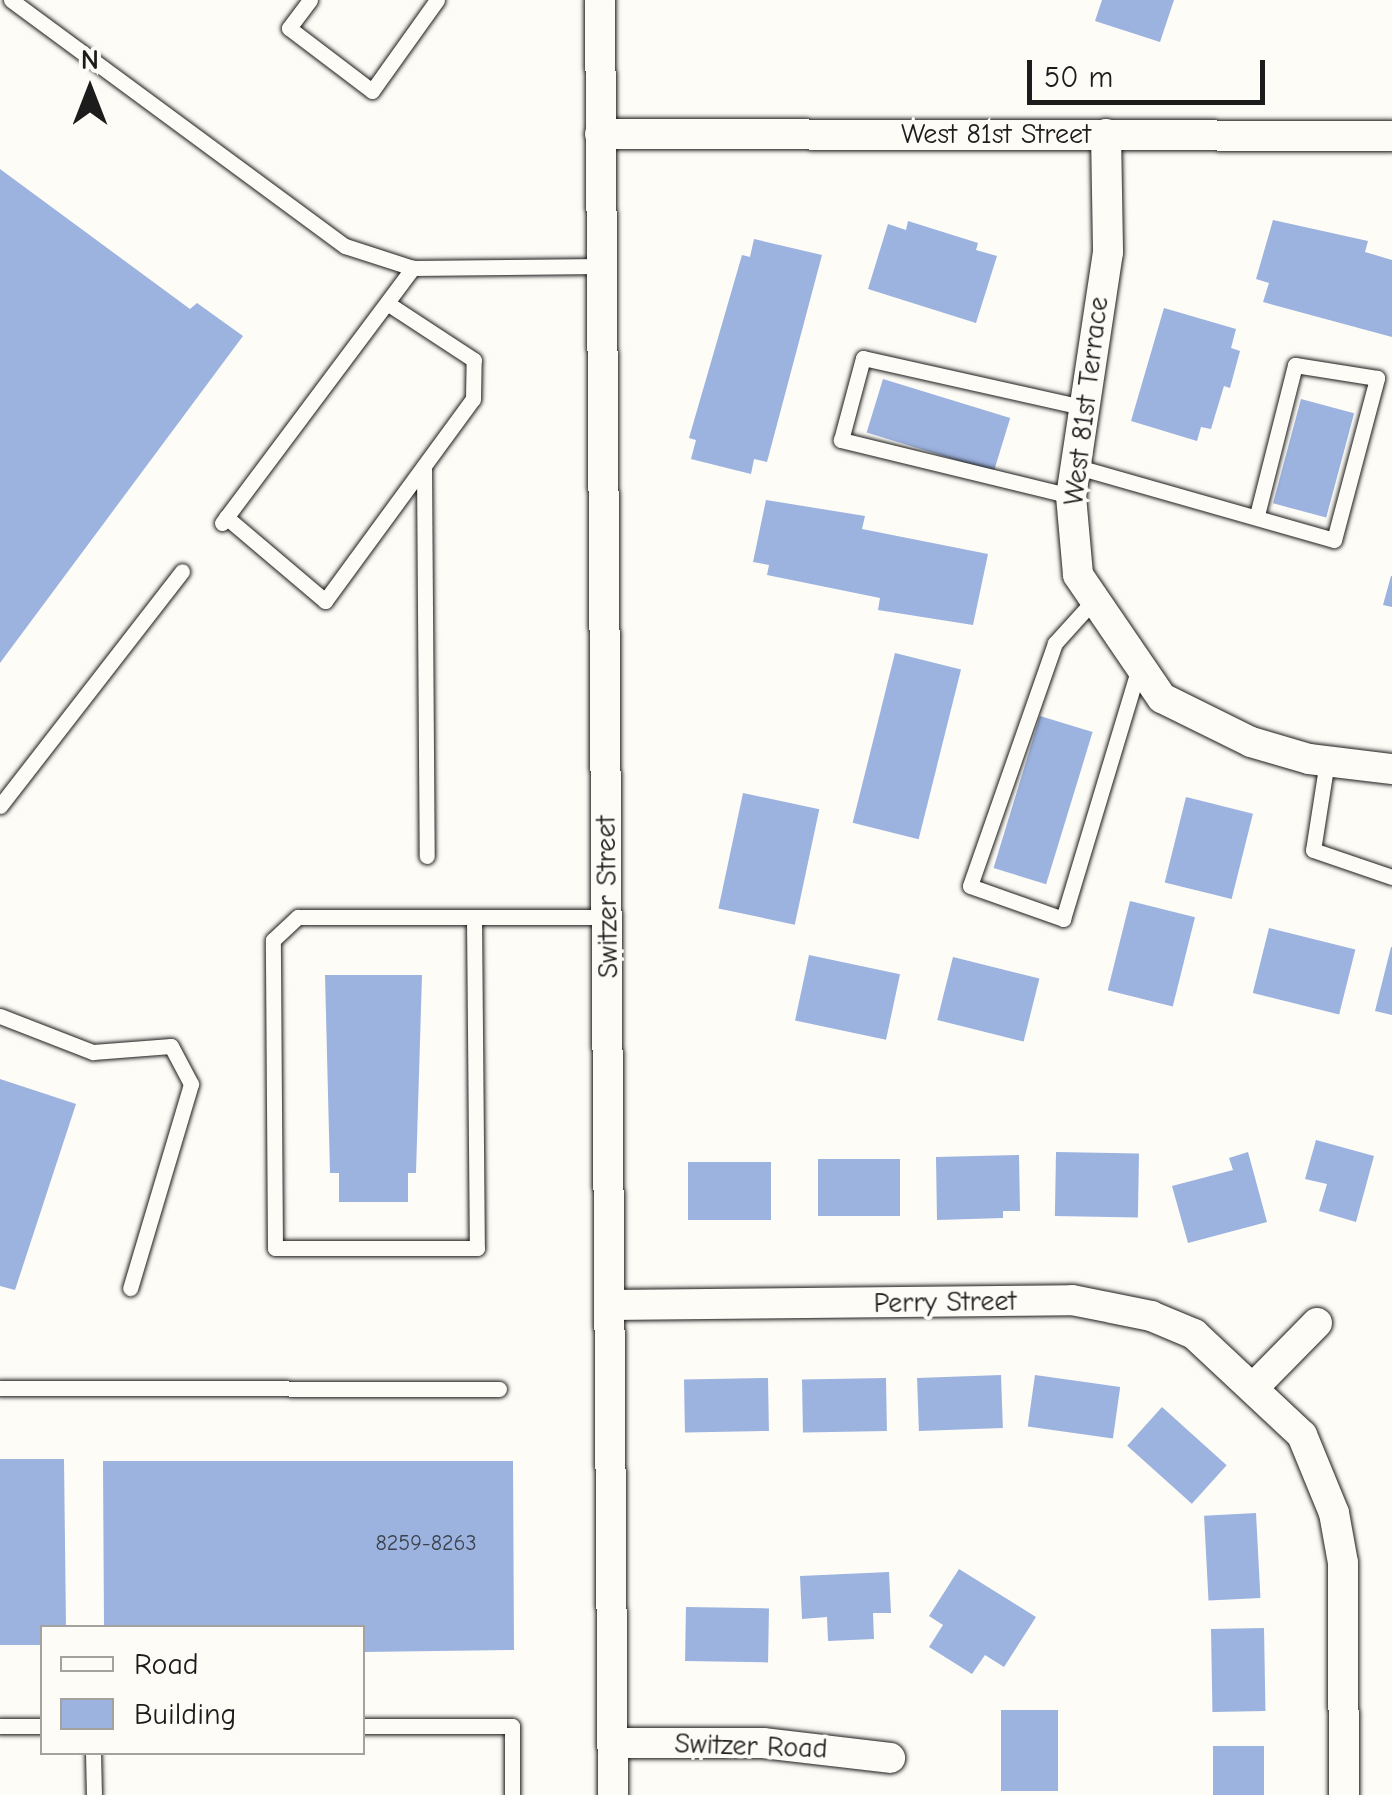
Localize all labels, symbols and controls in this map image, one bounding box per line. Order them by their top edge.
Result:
north arrow [40,40,140,140]
scale bar [1032,40,1270,102]
text: N [81,44,99,76]
text: 50 m [1044,60,1113,95]
street label: West 81st Street [901,117,1091,151]
street label: West 81st Terrace [1057,295,1115,507]
street label: Switzer Street [589,815,625,979]
street label: Perry Street [873,1284,1017,1320]
house number: 8259-8263 [375,1531,477,1557]
legend [40,1625,365,1755]
text: Road [134,1647,199,1682]
text: Building [134,1697,237,1732]
street label: Switzer Road [674,1727,828,1765]

